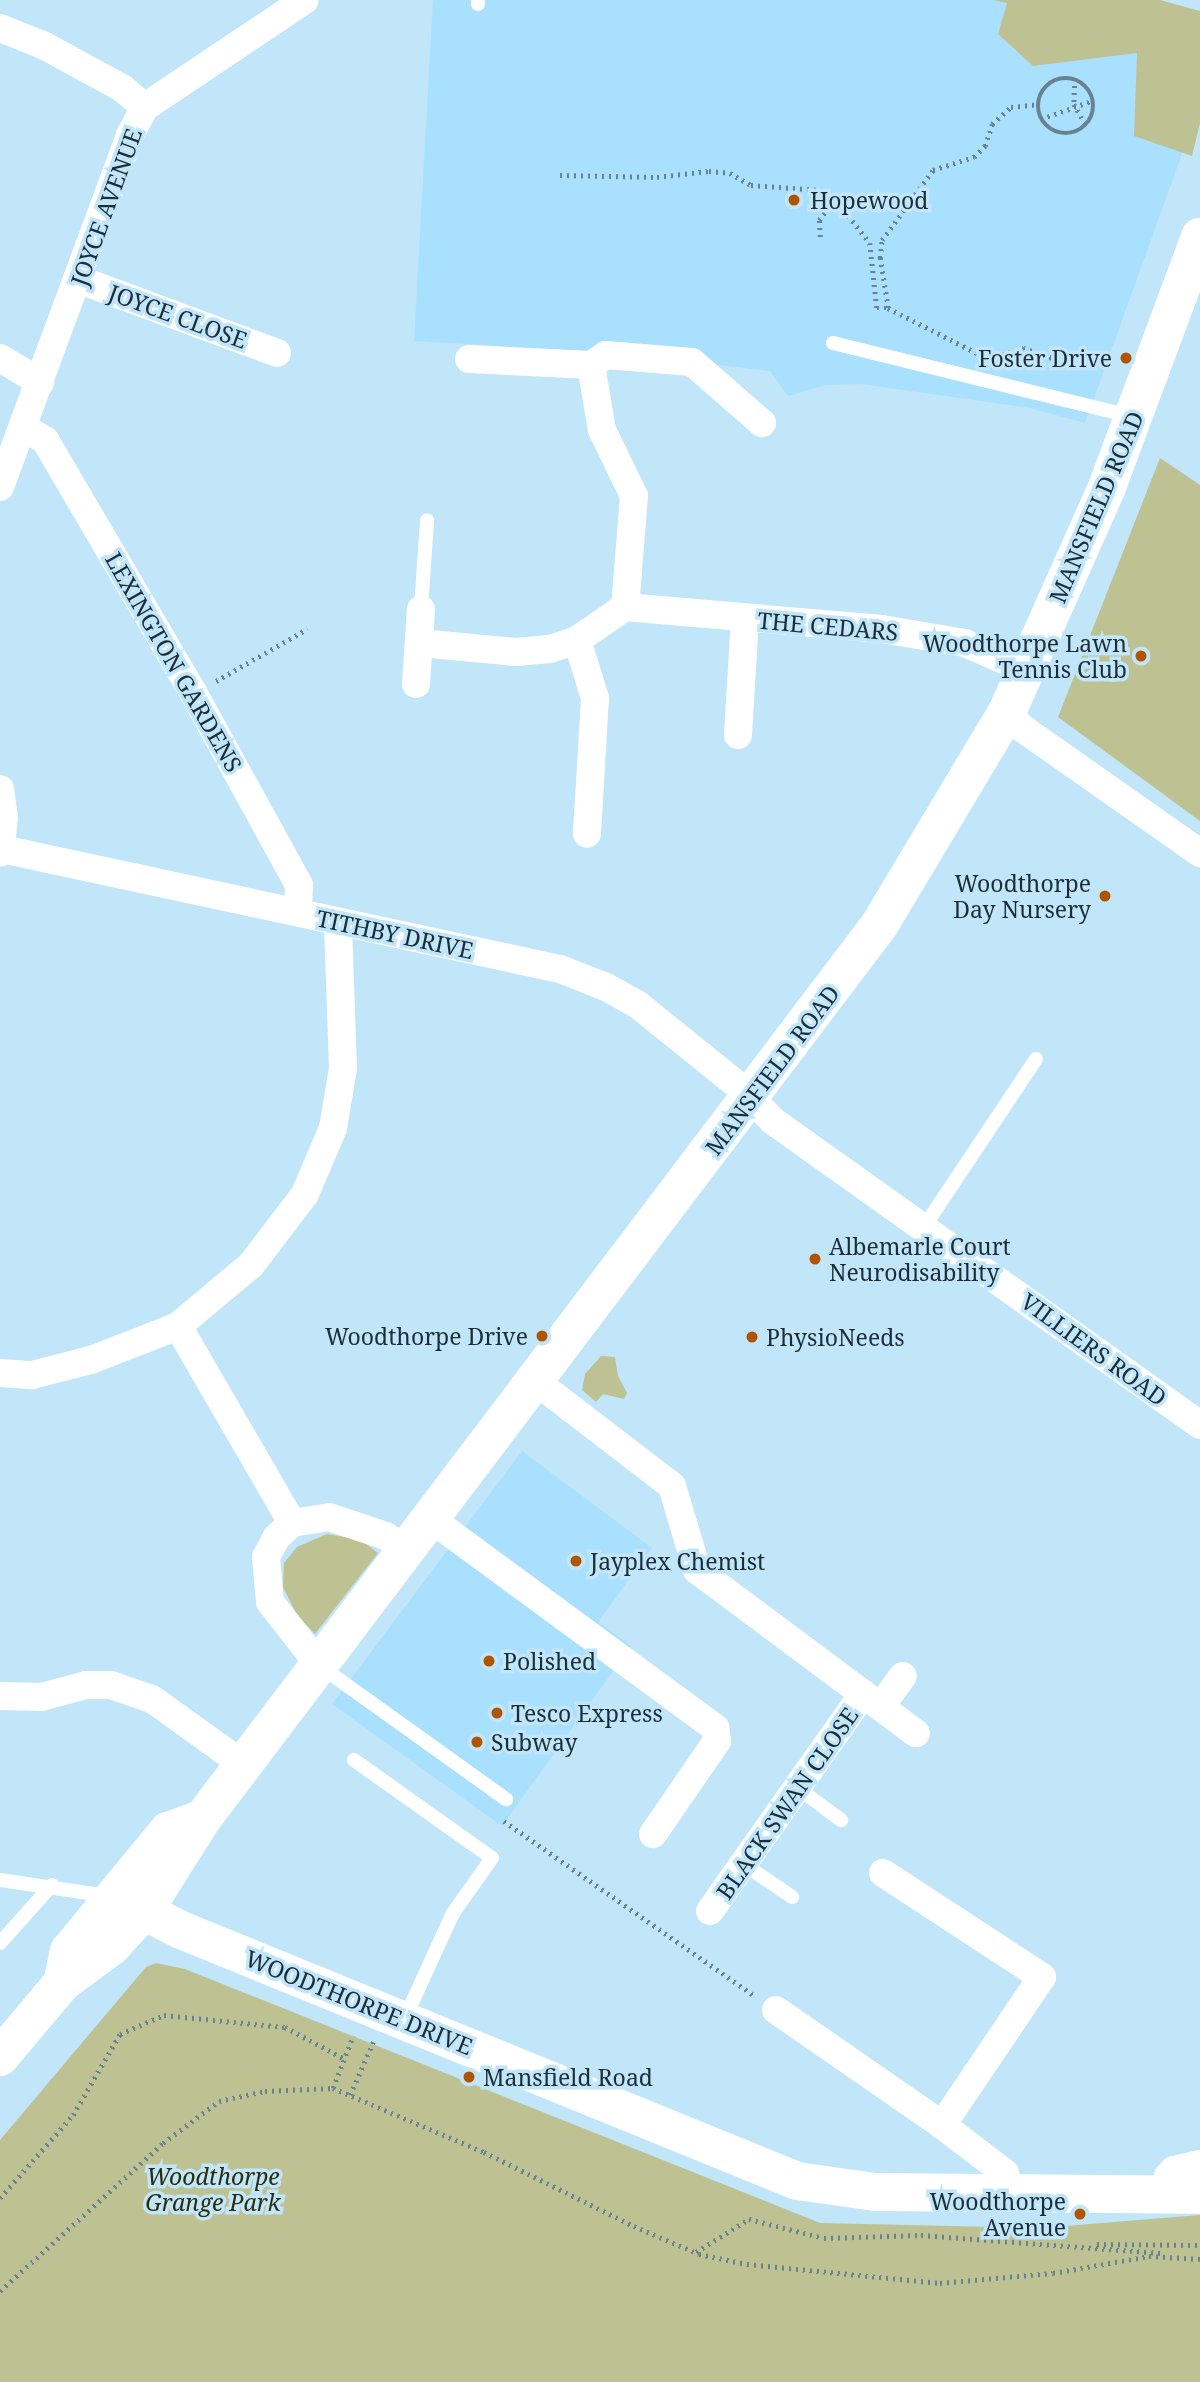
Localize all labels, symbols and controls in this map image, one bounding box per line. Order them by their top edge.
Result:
street label: JOYCE AVENUE [65,125,147,289]
place label: Hopewood [810,186,928,214]
marker: Hopewood [784,190,804,210]
street label: JOYCE CLOSE [105,278,251,354]
place label: Foster Drive [978,344,1112,372]
marker: Foster Drive [1118,350,1134,366]
street label: MANSFIELD ROAD [1043,407,1149,607]
street label: LEXINGTON GARDENS [100,547,248,777]
street label: THE CEDARS [756,606,900,646]
place label: Woodthorpe Lawn Tennis Club [922,629,1127,683]
marker: Woodthorpe Lawn Tennis Club [1133,648,1149,664]
place label: Woodthorpe Day Nursery [953,869,1091,923]
marker: Woodthorpe Day Nursery [1097,888,1113,904]
street label: TITHBY DRIVE [314,904,476,964]
street label: MANSFIELD ROAD [699,980,845,1160]
place label: Albemarle Court Neurodisability [829,1232,1011,1286]
marker: Albemarle Court Neurodisability [807,1251,823,1267]
street label: VILLIERS ROAD [1016,1287,1172,1411]
place label: Woodthorpe Drive [325,1322,528,1350]
place label: PhysioNeeds [766,1323,905,1351]
marker: Woodthorpe Drive [534,1328,550,1344]
marker: PhysioNeeds [744,1329,760,1345]
place label: Jayplex Chemist [590,1547,765,1575]
marker: Jayplex Chemist [568,1553,584,1569]
place label: Polished [503,1647,596,1675]
marker: Polished [481,1653,497,1669]
place label: Tesco Express [511,1699,663,1727]
street label: BLACK SWAN CLOSE [710,1702,864,1904]
marker: Tesco Express [489,1705,505,1721]
place label: Subway [491,1728,578,1756]
marker: Subway [469,1734,485,1750]
street label: WOODTHORPE DRIVE [241,1944,477,2060]
place label: Mansfield Road [483,2063,653,2091]
marker: Mansfield Road [461,2069,477,2085]
park label: Woodthorpe Grange Park [145,2162,281,2216]
place label: Woodthorpe Avenue [929,2187,1066,2241]
marker: Woodthorpe Avenue [1072,2206,1088,2222]

